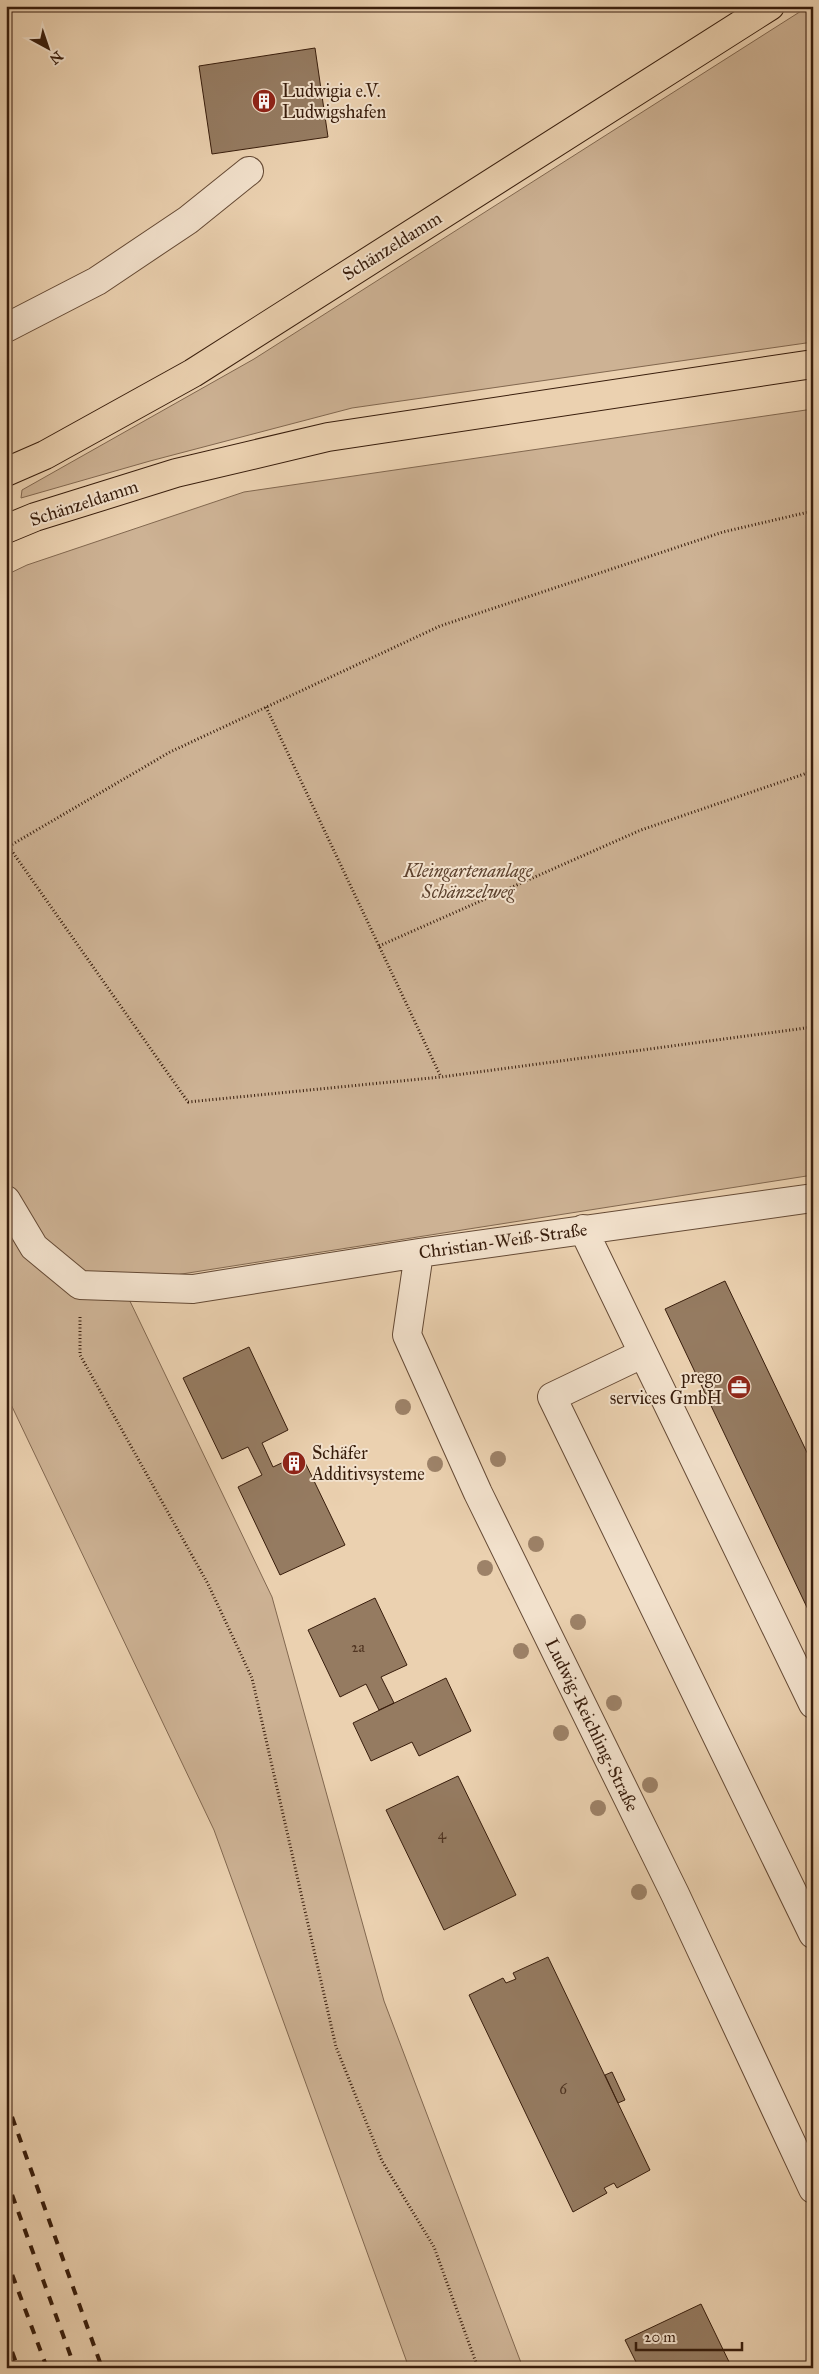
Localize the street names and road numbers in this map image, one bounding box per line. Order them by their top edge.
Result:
street label: Schänzeldamm [338,207,446,285]
street label: Schänzeldamm [27,475,141,531]
street label: Christian-Weiß-Straße [417,1218,589,1264]
street label: Ludwig-Reichling-Straße [540,1635,644,1816]

